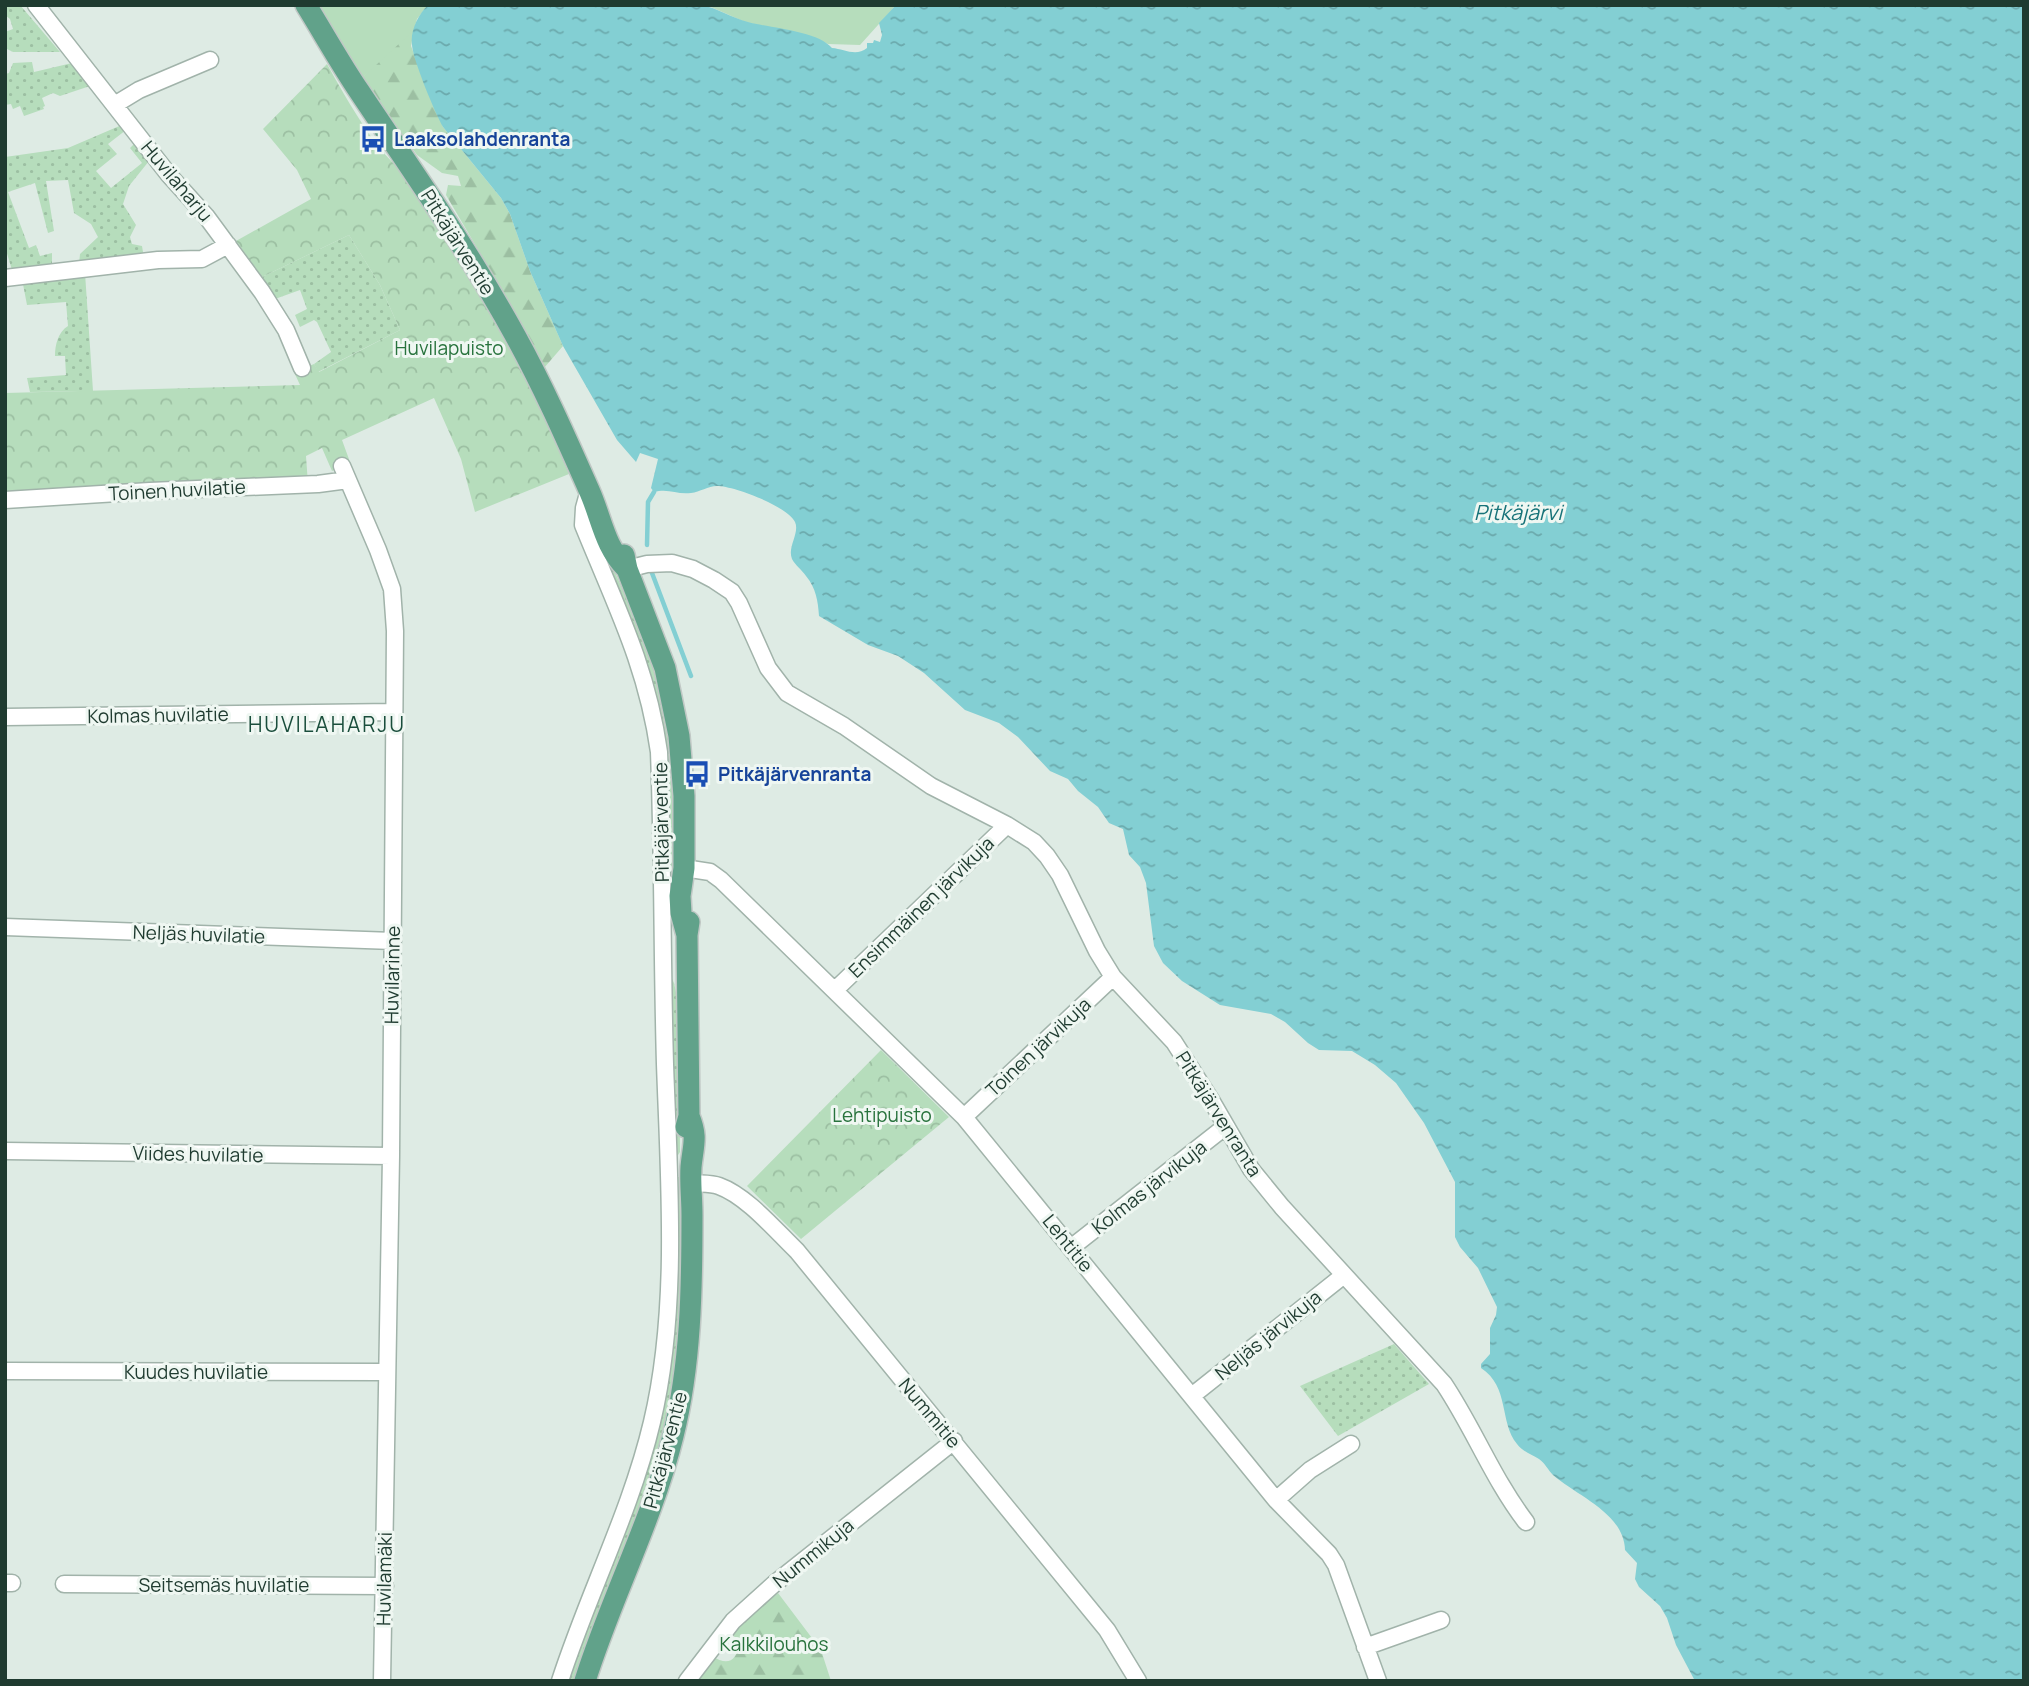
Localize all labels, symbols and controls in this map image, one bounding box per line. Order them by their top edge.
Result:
bus stop icon: Laaksolahdenranta [358,124,388,154]
place label: Laaksolahdenranta [394,126,570,152]
street label: Huvilaharju [136,135,218,227]
street label: Pitkäjärventie [415,184,501,300]
park label: Huvilapuisto [395,335,503,361]
street label: Toinen huvilatie [108,473,246,507]
water label: Pitkäjärvi [1474,498,1565,526]
street label: Kolmas huvilatie [87,701,229,729]
district label: HUVILAHARJU [248,710,406,738]
bus stop icon: Pitkäjärvenranta [682,759,712,789]
place label: Pitkäjärvenranta [718,761,871,787]
street label: Pitkäjärventie [647,762,675,882]
street label: Ensimmäinen järvikuja [842,831,1000,983]
street label: Neljäs huvilatie [132,919,266,949]
street label: Huvilarinne [378,926,406,1024]
street label: Toinen järvikuja [980,991,1096,1103]
street label: Pitkäjärvenranta [1170,1046,1268,1182]
park label: Lehtipuisto [832,1102,932,1128]
street label: Kolmas järvikuja [1086,1134,1212,1240]
street label: Viides huvilatie [132,1140,264,1168]
street label: Lehtitie [1037,1209,1099,1277]
street label: Neljäs järvikuja [1209,1284,1327,1386]
street label: Kuudes huvilatie [124,1359,268,1385]
street label: Nummitie [893,1372,967,1454]
street label: Pitkäjärventie [637,1389,693,1511]
street label: Nummikuja [767,1512,859,1594]
street label: Huvilamäki [370,1532,398,1626]
street label: Seitsemäs huvilatie [139,1572,309,1598]
park label: Kalkkilouhos [720,1631,828,1657]

